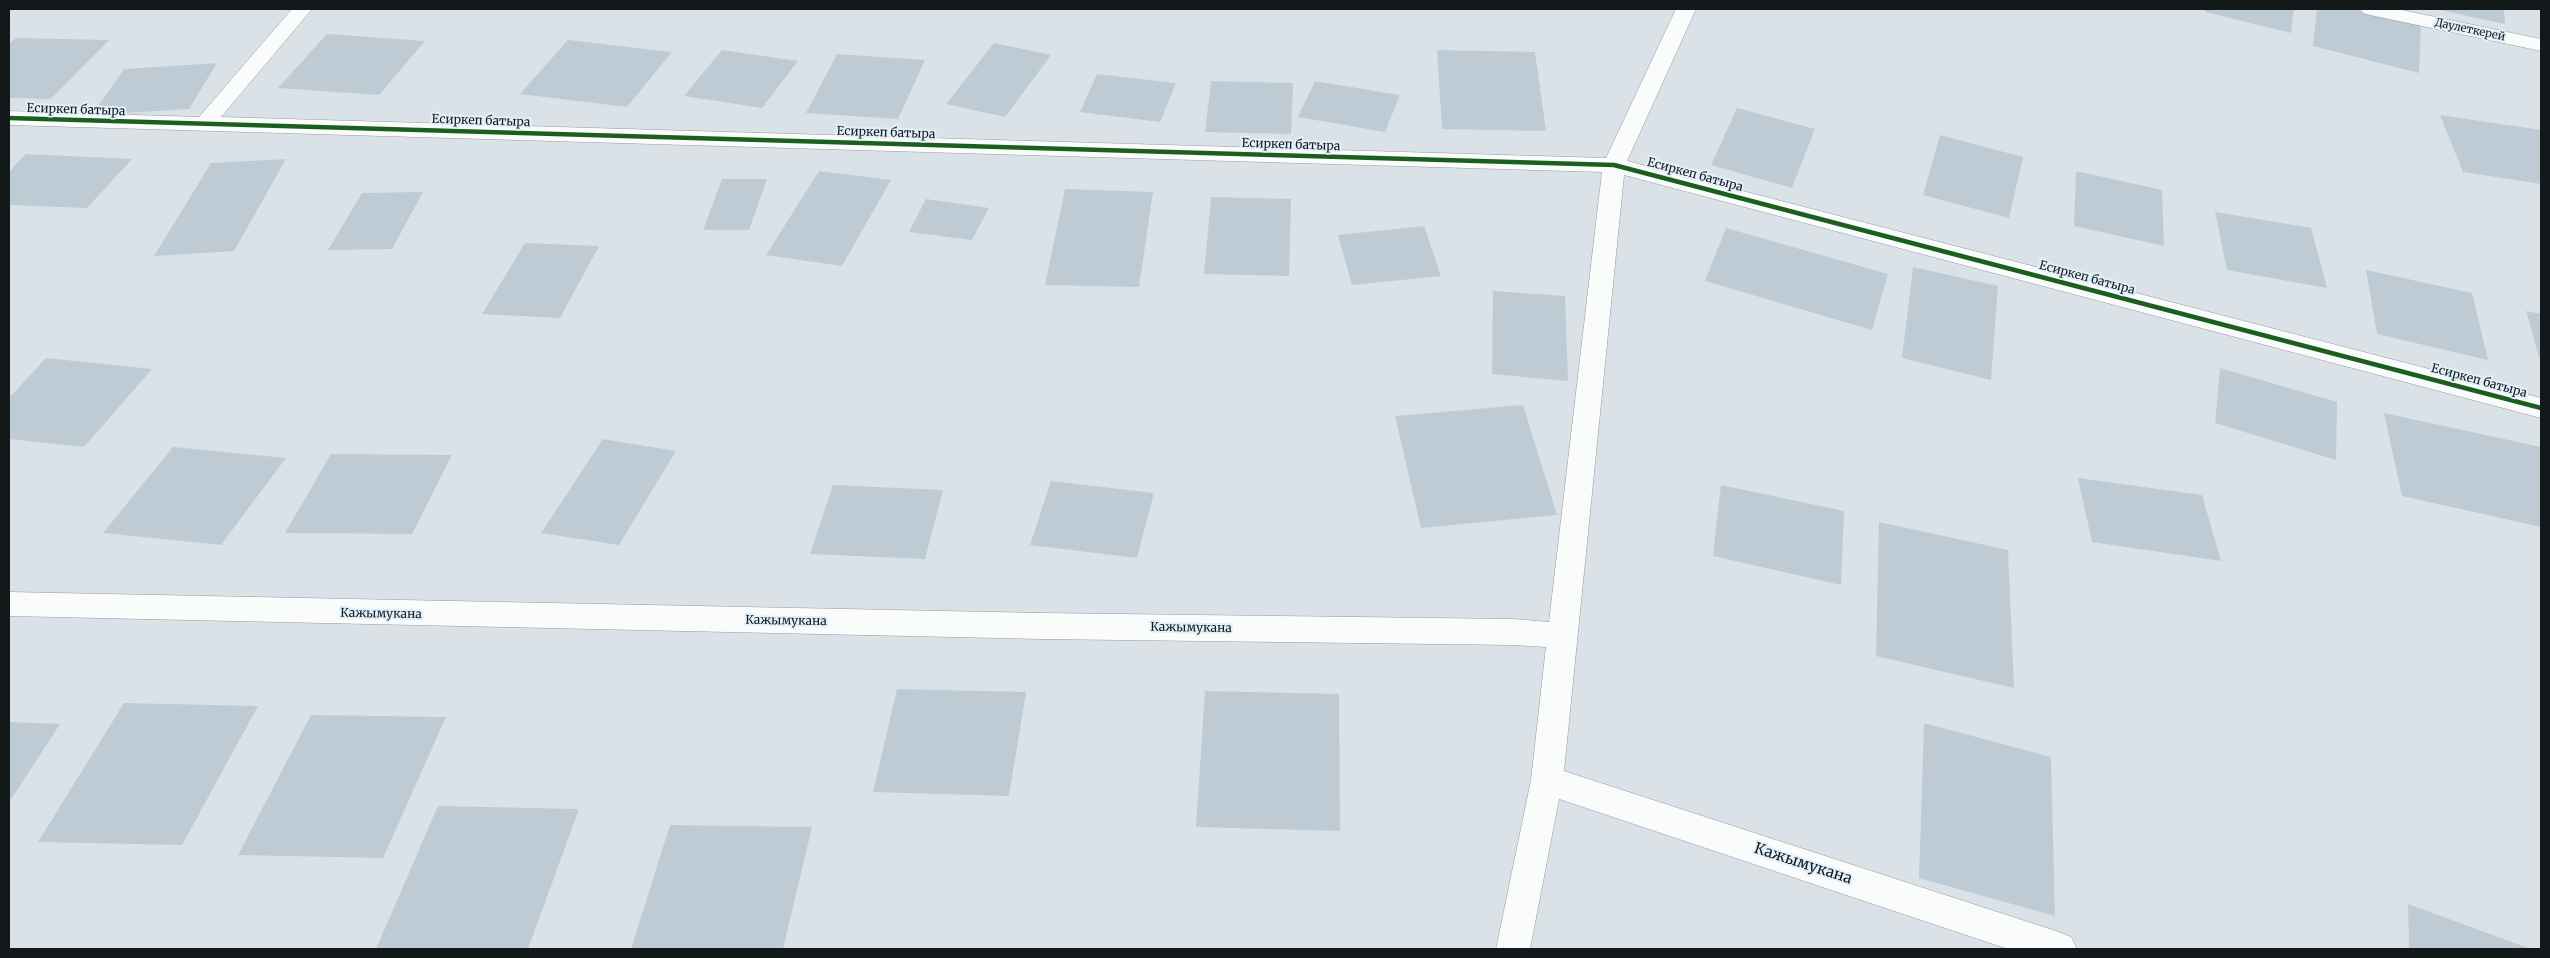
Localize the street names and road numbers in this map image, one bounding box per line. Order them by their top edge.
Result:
street label: Даулеткерей [2434,16,2506,44]
street label: Есиркеп батыра [26,101,126,119]
street label: Есиркеп батыра [431,112,531,130]
street label: Есиркеп батыра [836,124,936,142]
street label: Есиркеп батыра [1241,136,1341,154]
street label: Есиркеп батыра [1645,155,1745,195]
street label: Есиркеп батыра [2037,258,2137,298]
street label: Есиркеп батыра [2429,361,2529,401]
street label: Кажымукана [340,606,422,622]
street label: Кажымукана [745,613,827,629]
street label: Кажымукана [1150,620,1232,636]
street label: Кажымукана [1752,840,1854,888]

